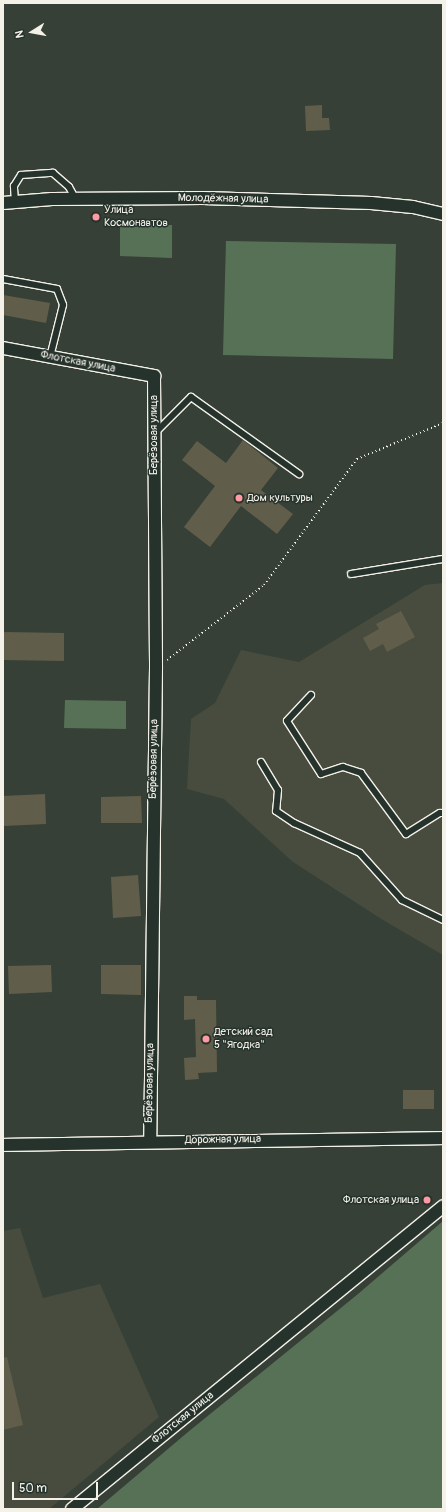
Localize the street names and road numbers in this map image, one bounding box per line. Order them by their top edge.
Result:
street label: Молодёжная улица [178,192,268,206]
street label: Флотская улица [39,348,117,376]
street label: Берёзовая улица [147,395,161,475]
street label: Берёзовая улица [147,719,161,799]
street label: Берёзовая улица [143,1043,157,1123]
street label: Дорожная улица [185,1133,261,1147]
street label: Флотская улица [149,1389,217,1447]

